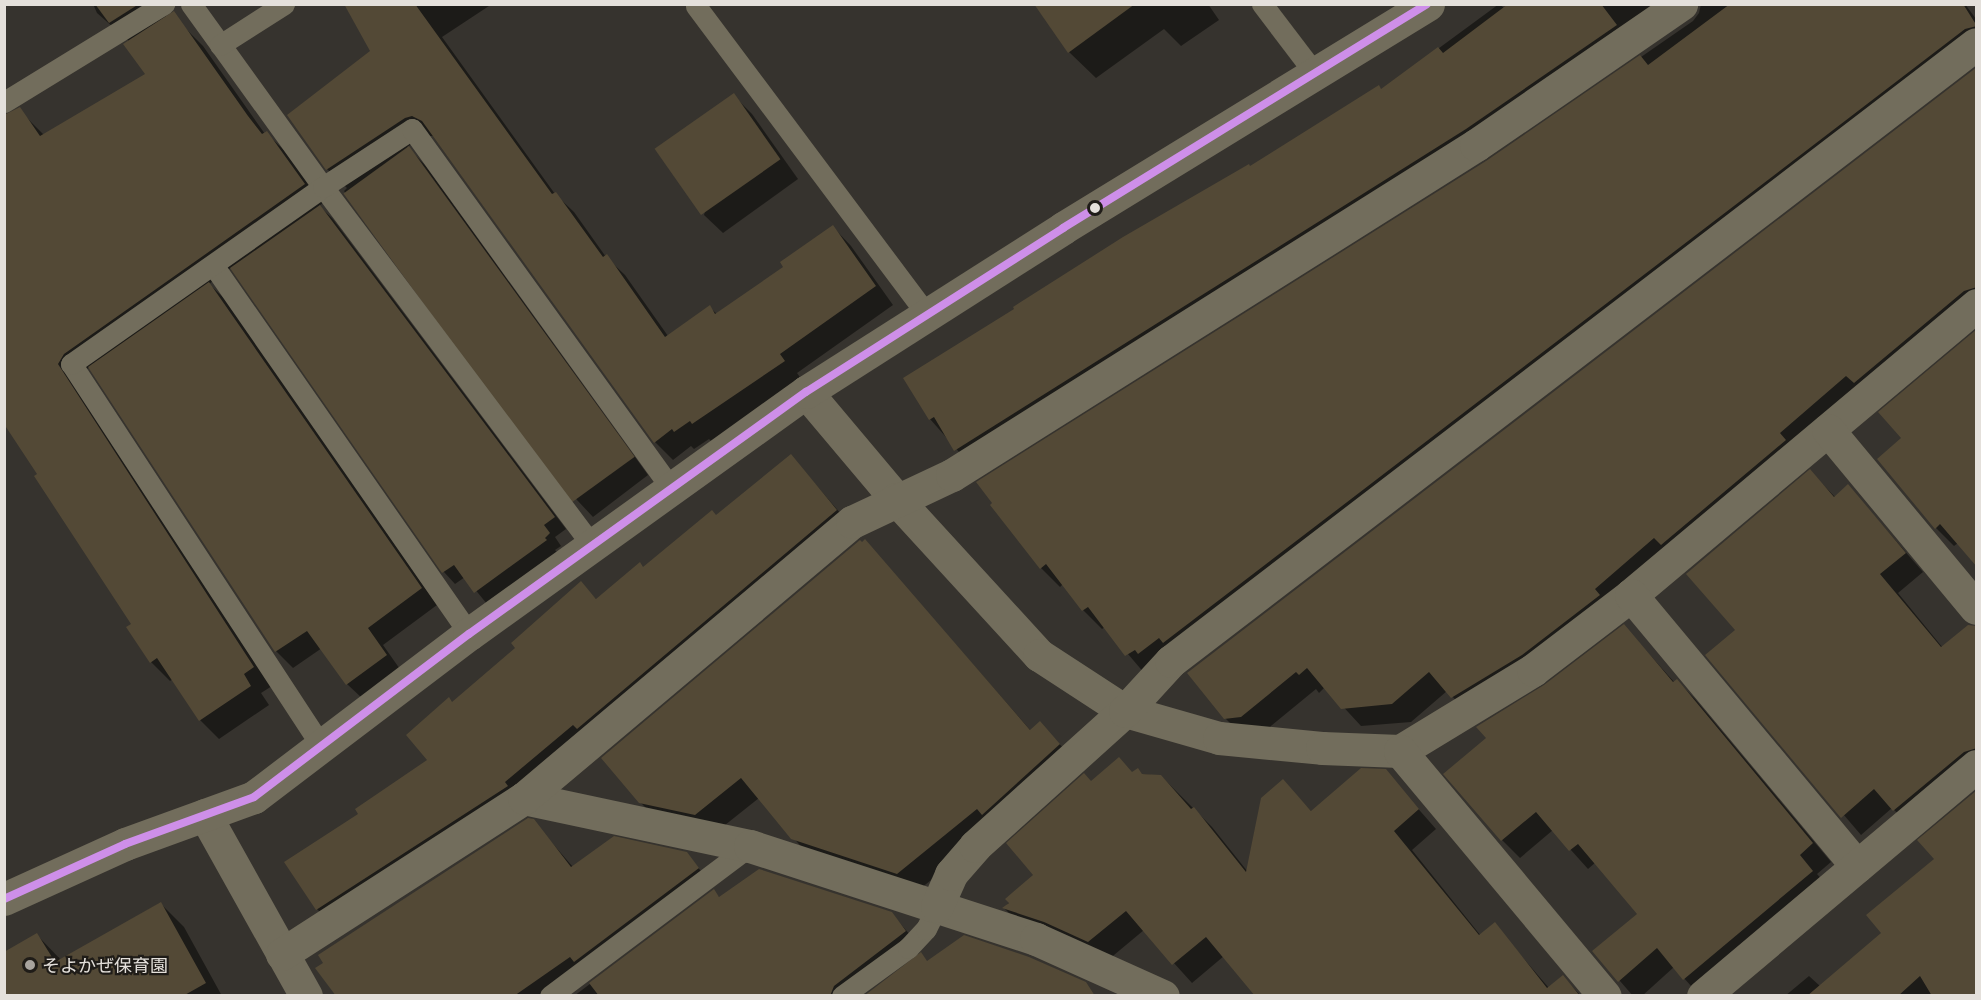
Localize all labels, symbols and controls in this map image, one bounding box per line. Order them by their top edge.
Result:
unlabelled marker [1089,202,1101,214]
place label: そよかぜ保育園 [42,954,168,976]
marker: そよかぜ保育園 [23,958,37,972]

